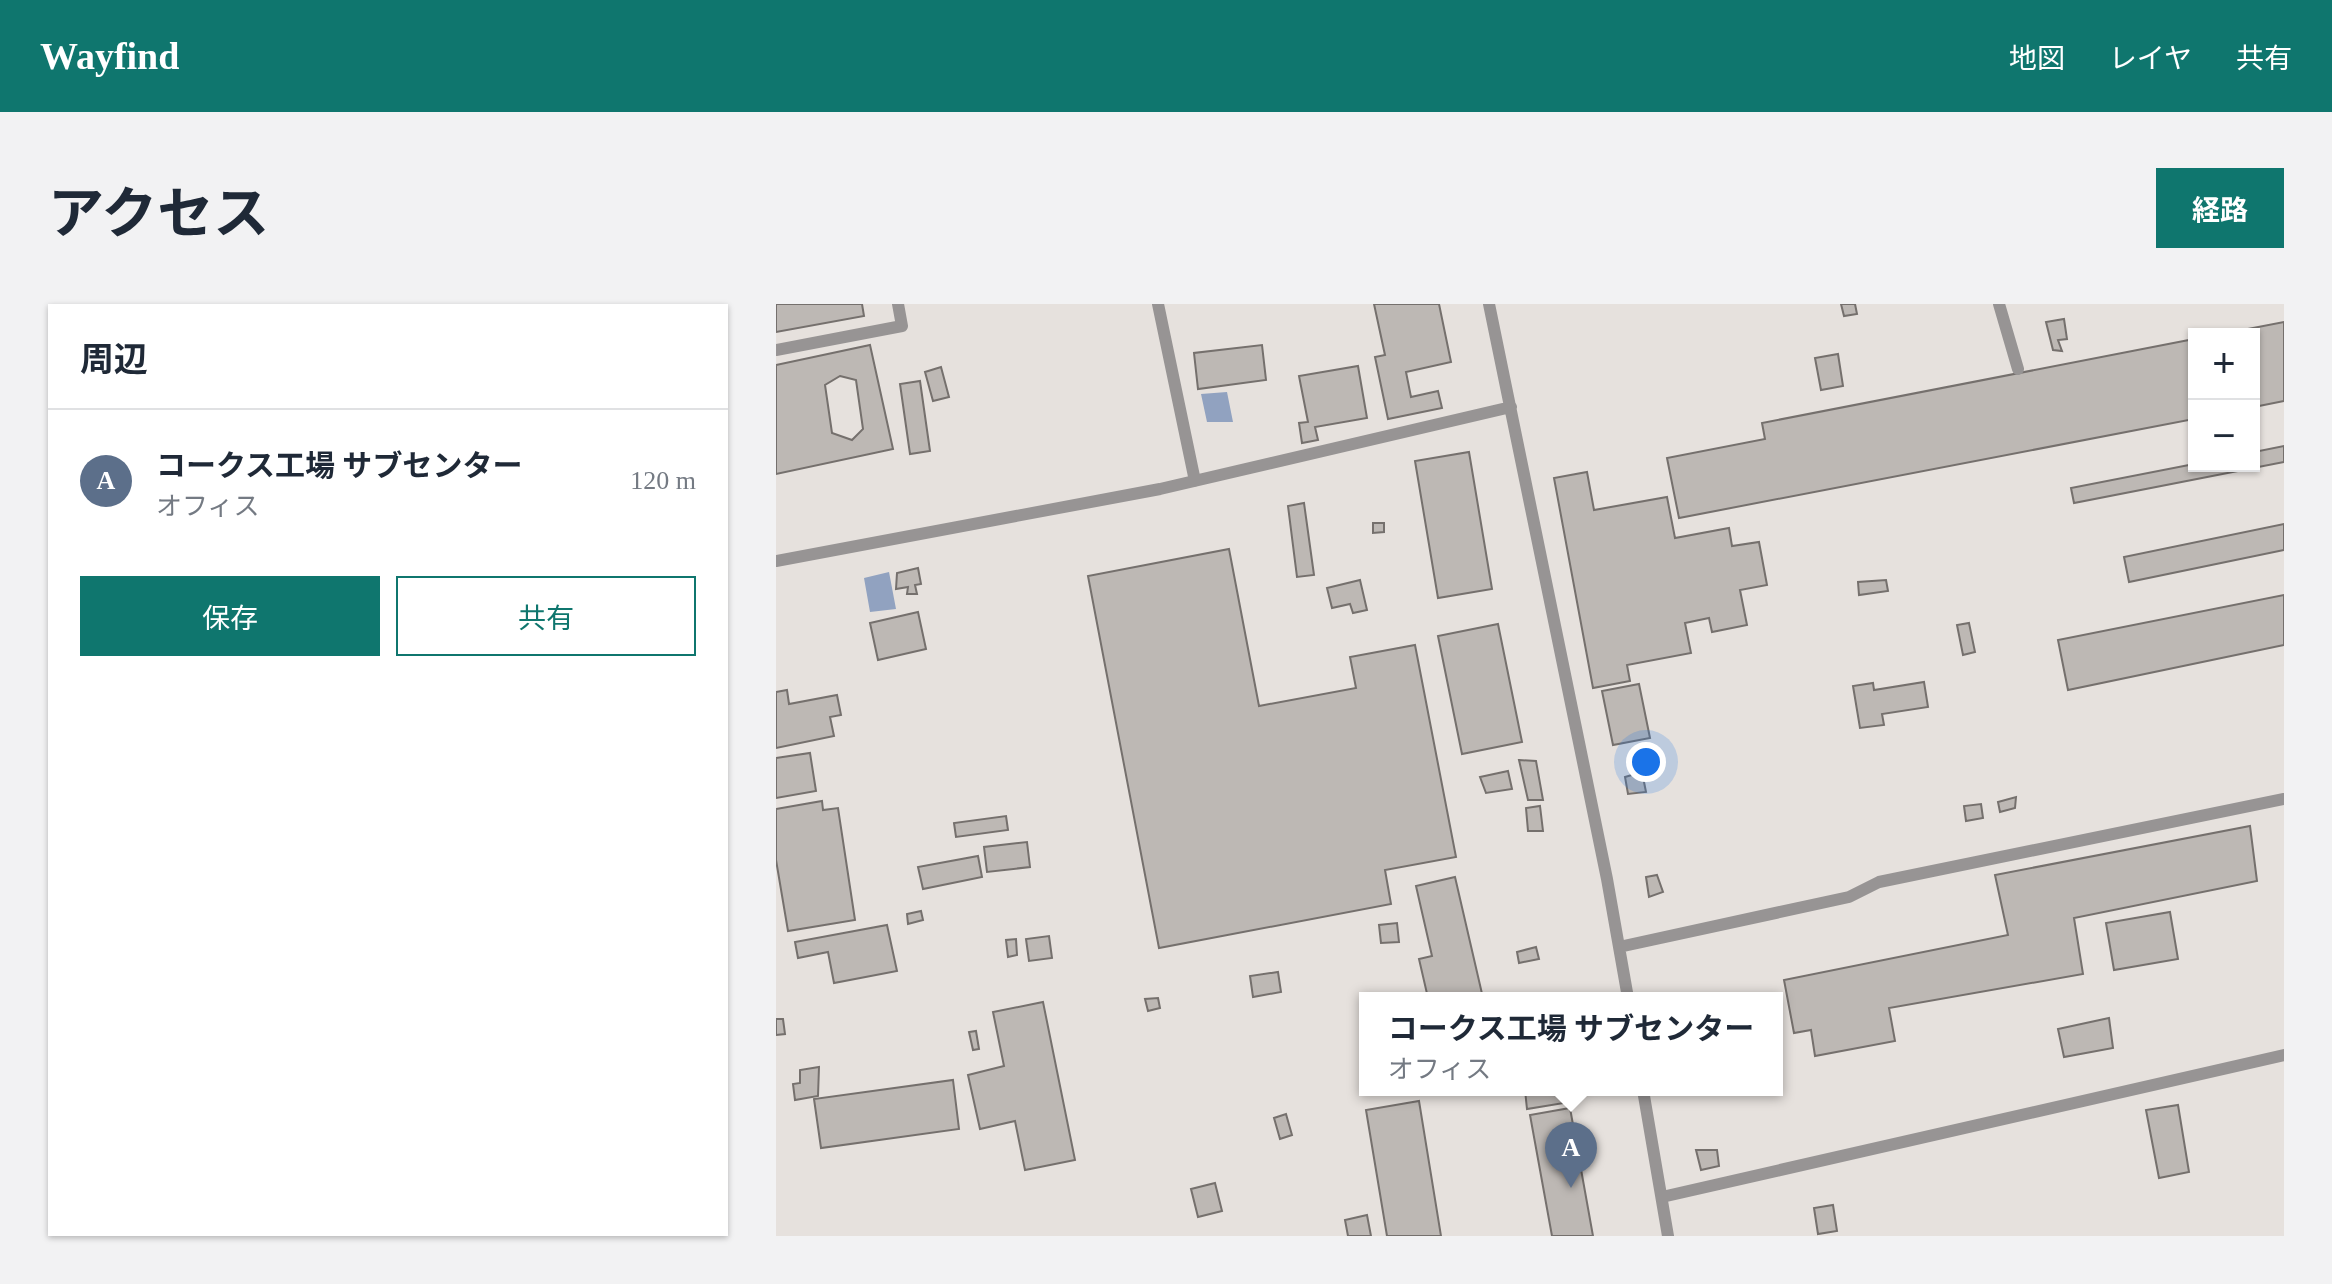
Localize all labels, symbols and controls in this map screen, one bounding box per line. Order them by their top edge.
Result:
text: Wayfind [40,35,179,77]
text: 地図 [2009,43,2065,74]
text: レイヤ [2109,43,2192,74]
text: 共有 [2236,43,2292,74]
button: 経路 [2156,168,2284,248]
text: アクセス [48,183,269,245]
map controls [2188,328,2260,472]
button: + [2188,328,2260,400]
text: 周辺 [80,341,148,378]
button: − [2188,400,2260,472]
text: コークス工場 サブセンター [156,449,523,482]
text: A [97,466,115,495]
text: 120 m [630,466,696,495]
text: オフィス [156,492,259,521]
button: 保存 [80,576,380,656]
button: 共有 [396,576,696,656]
your location [1626,742,1666,782]
popup [1359,992,1783,1096]
text: コークス工場 サブセンター [1388,1012,1754,1045]
text: オフィス [1388,1055,1491,1084]
pin: A [1545,1122,1597,1188]

